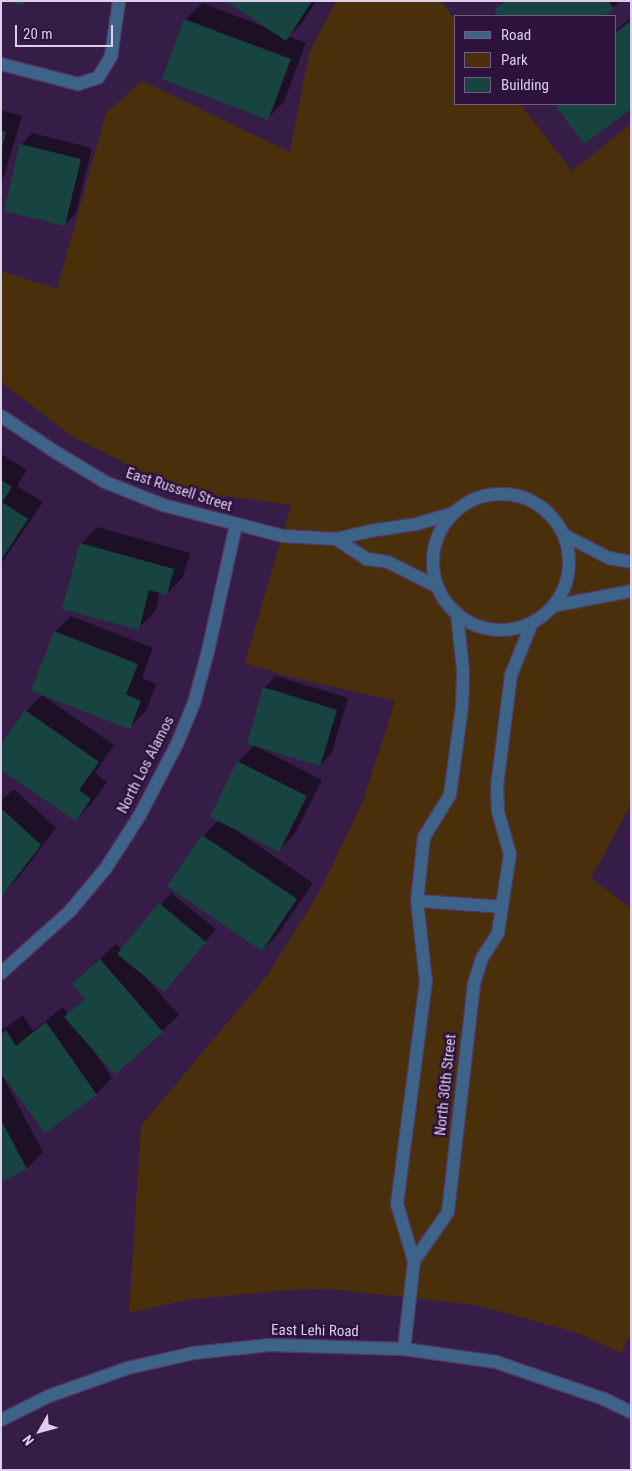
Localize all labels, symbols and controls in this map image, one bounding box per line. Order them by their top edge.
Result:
scale bar [18,15,115,47]
legend [454,15,617,105]
text: 20 m [23,25,53,43]
text: Road [501,26,531,44]
text: Park [501,51,528,69]
text: Building [501,76,549,94]
street label: East Russell Street [124,464,234,516]
street label: North Los Alamos [114,713,178,817]
street label: North 30th Street [432,1033,460,1137]
street label: East Lehi Road [271,1321,359,1341]
north arrow [15,1406,65,1456]
text: N [19,1432,37,1449]

